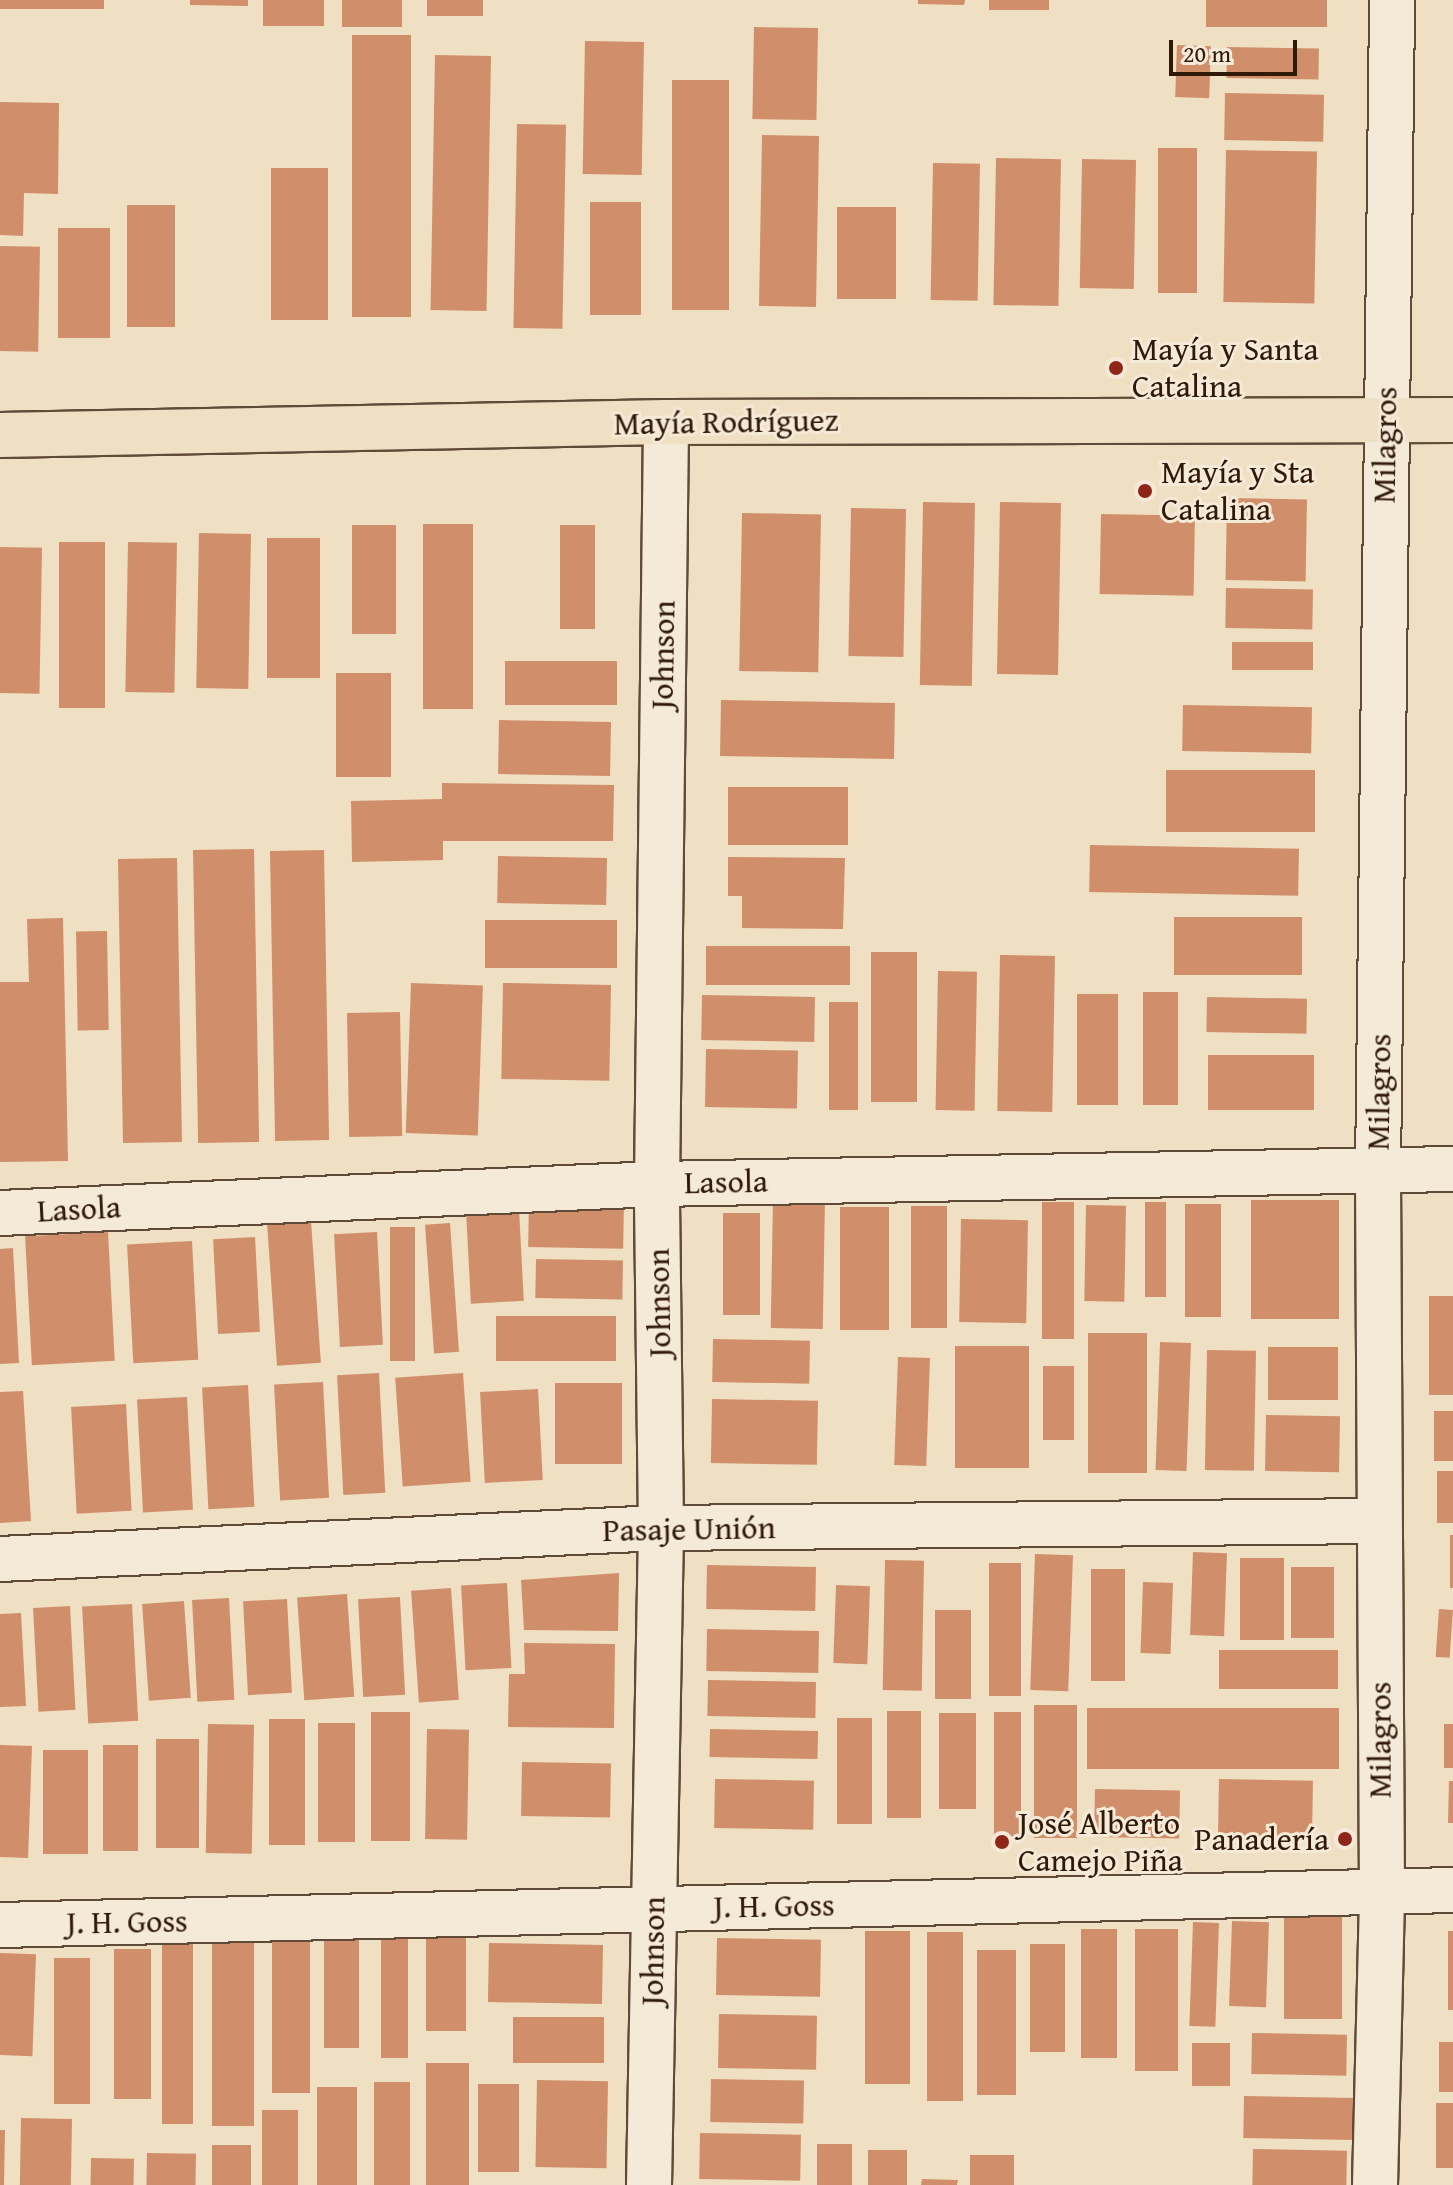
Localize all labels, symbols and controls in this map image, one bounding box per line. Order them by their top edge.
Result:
scale bar [1173,24,1301,74]
text: 20 m [1183,36,1231,71]
place label: Mayía y Santa Catalina [1132,331,1319,406]
marker: Mayía y Santa Catalina [1107,359,1125,377]
street label: Milagros [1365,386,1405,504]
street label: Mayía Rodríguez [613,401,839,443]
place label: Mayía y Sta Catalina [1161,454,1314,529]
marker: Mayía y Sta Catalina [1136,482,1154,500]
street label: Johnson [643,600,683,710]
street label: Milagros [1359,1033,1399,1151]
street label: Lasola [684,1162,768,1202]
street label: Lasola [36,1188,122,1230]
street label: Johnson [639,1248,679,1358]
street label: Pasaje Unión [602,1508,776,1550]
street label: Milagros [1361,1682,1399,1798]
place label: José Alberto Camejo Piña [1018,1805,1183,1880]
place label: Panadería [1194,1820,1329,1858]
marker: Panadería [1336,1830,1354,1848]
marker: José Alberto Camejo Piña [993,1833,1011,1851]
street label: J. H. Goss [713,1886,835,1926]
street label: Johnson [633,1896,673,2006]
street label: J. H. Goss [66,1902,188,1942]

